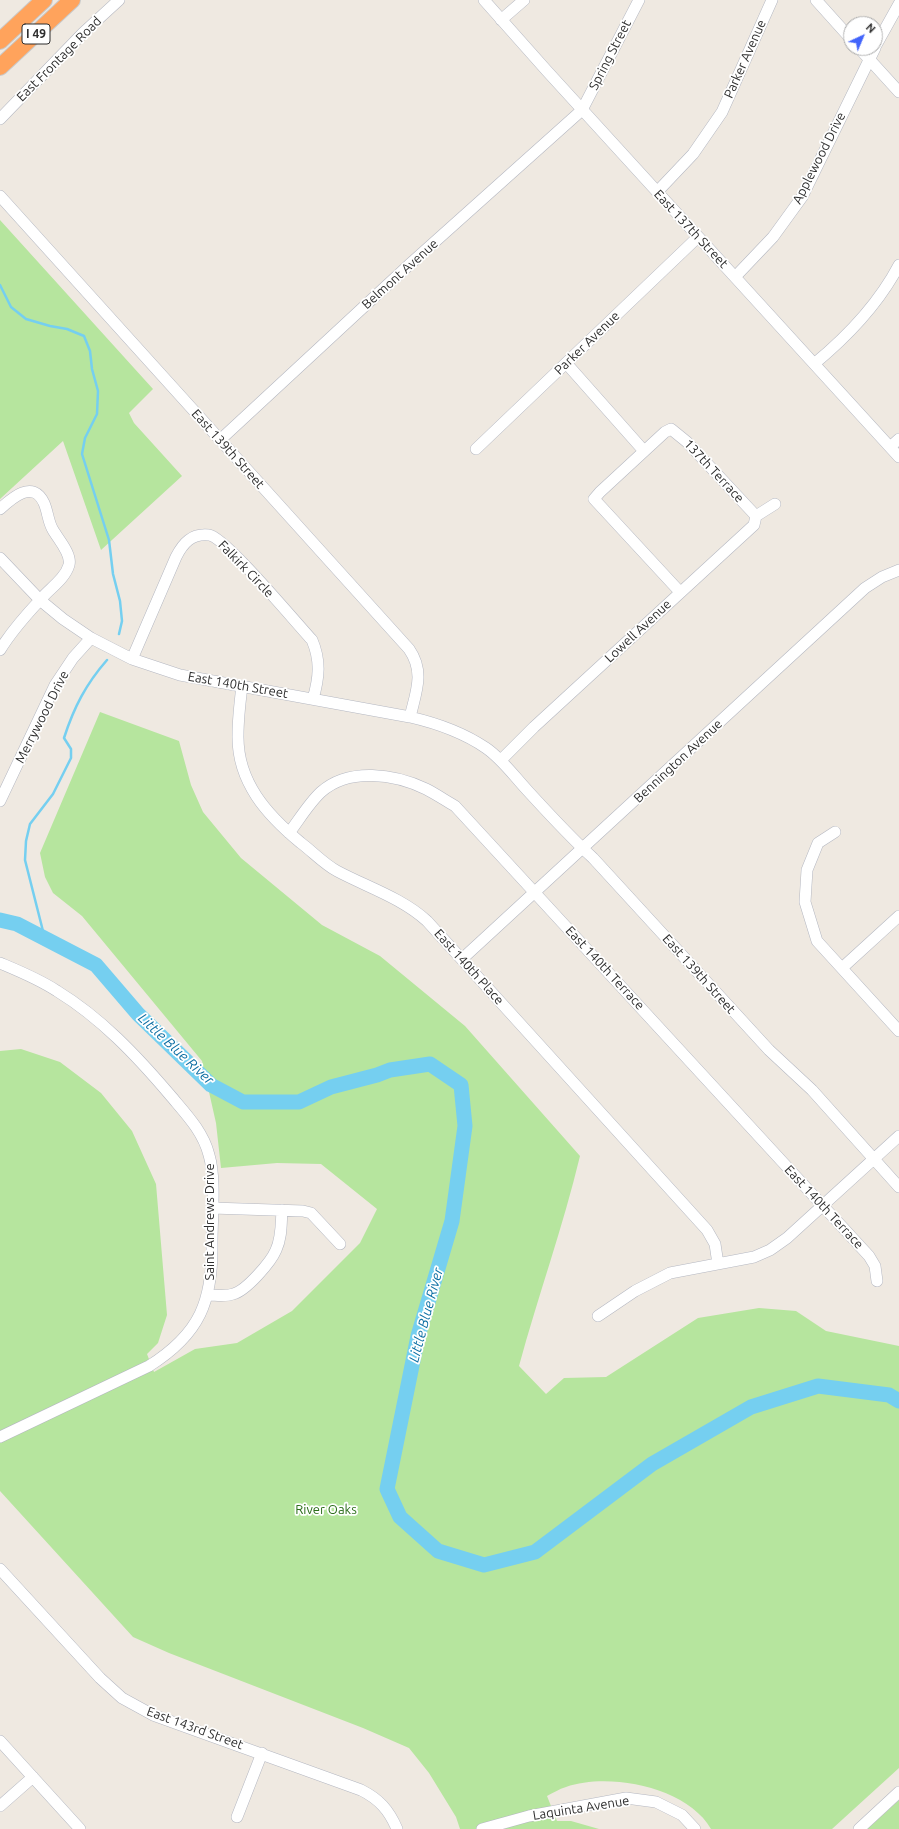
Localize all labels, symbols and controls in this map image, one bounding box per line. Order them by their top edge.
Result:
street label: East Frontage Road [13,13,105,105]
north arrow [843,16,883,56]
street label: Spring Street [586,17,634,93]
street label: Parker Avenue [721,17,769,101]
text: N [864,21,878,35]
road number: I 49 [22,24,50,44]
street label: Applewood Drive [789,110,849,206]
street label: East 137th Street [651,187,731,271]
street label: Belmont Avenue [359,236,441,312]
street label: Parker Avenue [551,308,623,378]
street label: East 139th Street [188,406,268,492]
street label: 137th Terrace [681,436,747,506]
street label: Falkirk Circle [215,537,277,601]
street label: Lowell Avenue [602,596,674,666]
street label: Merrywood Drive [12,668,72,766]
street label: East 140th Street [187,669,289,701]
street label: Bennington Avenue [631,716,725,806]
street label: East 140th Terrace [562,923,648,1013]
street label: East 140th Place [431,926,507,1008]
street label: East 139th Street [659,931,739,1017]
water label: Little Blue River [135,1010,217,1088]
street label: East 140th Terrace [781,1162,867,1252]
street label: Saint Andrews Drive [202,1163,218,1281]
water label: Little Blue River [405,1266,447,1364]
park label: River Oaks [295,1502,357,1518]
street label: East 143rd Street [145,1703,245,1753]
street label: Laquinta Avenue [532,1793,630,1823]

